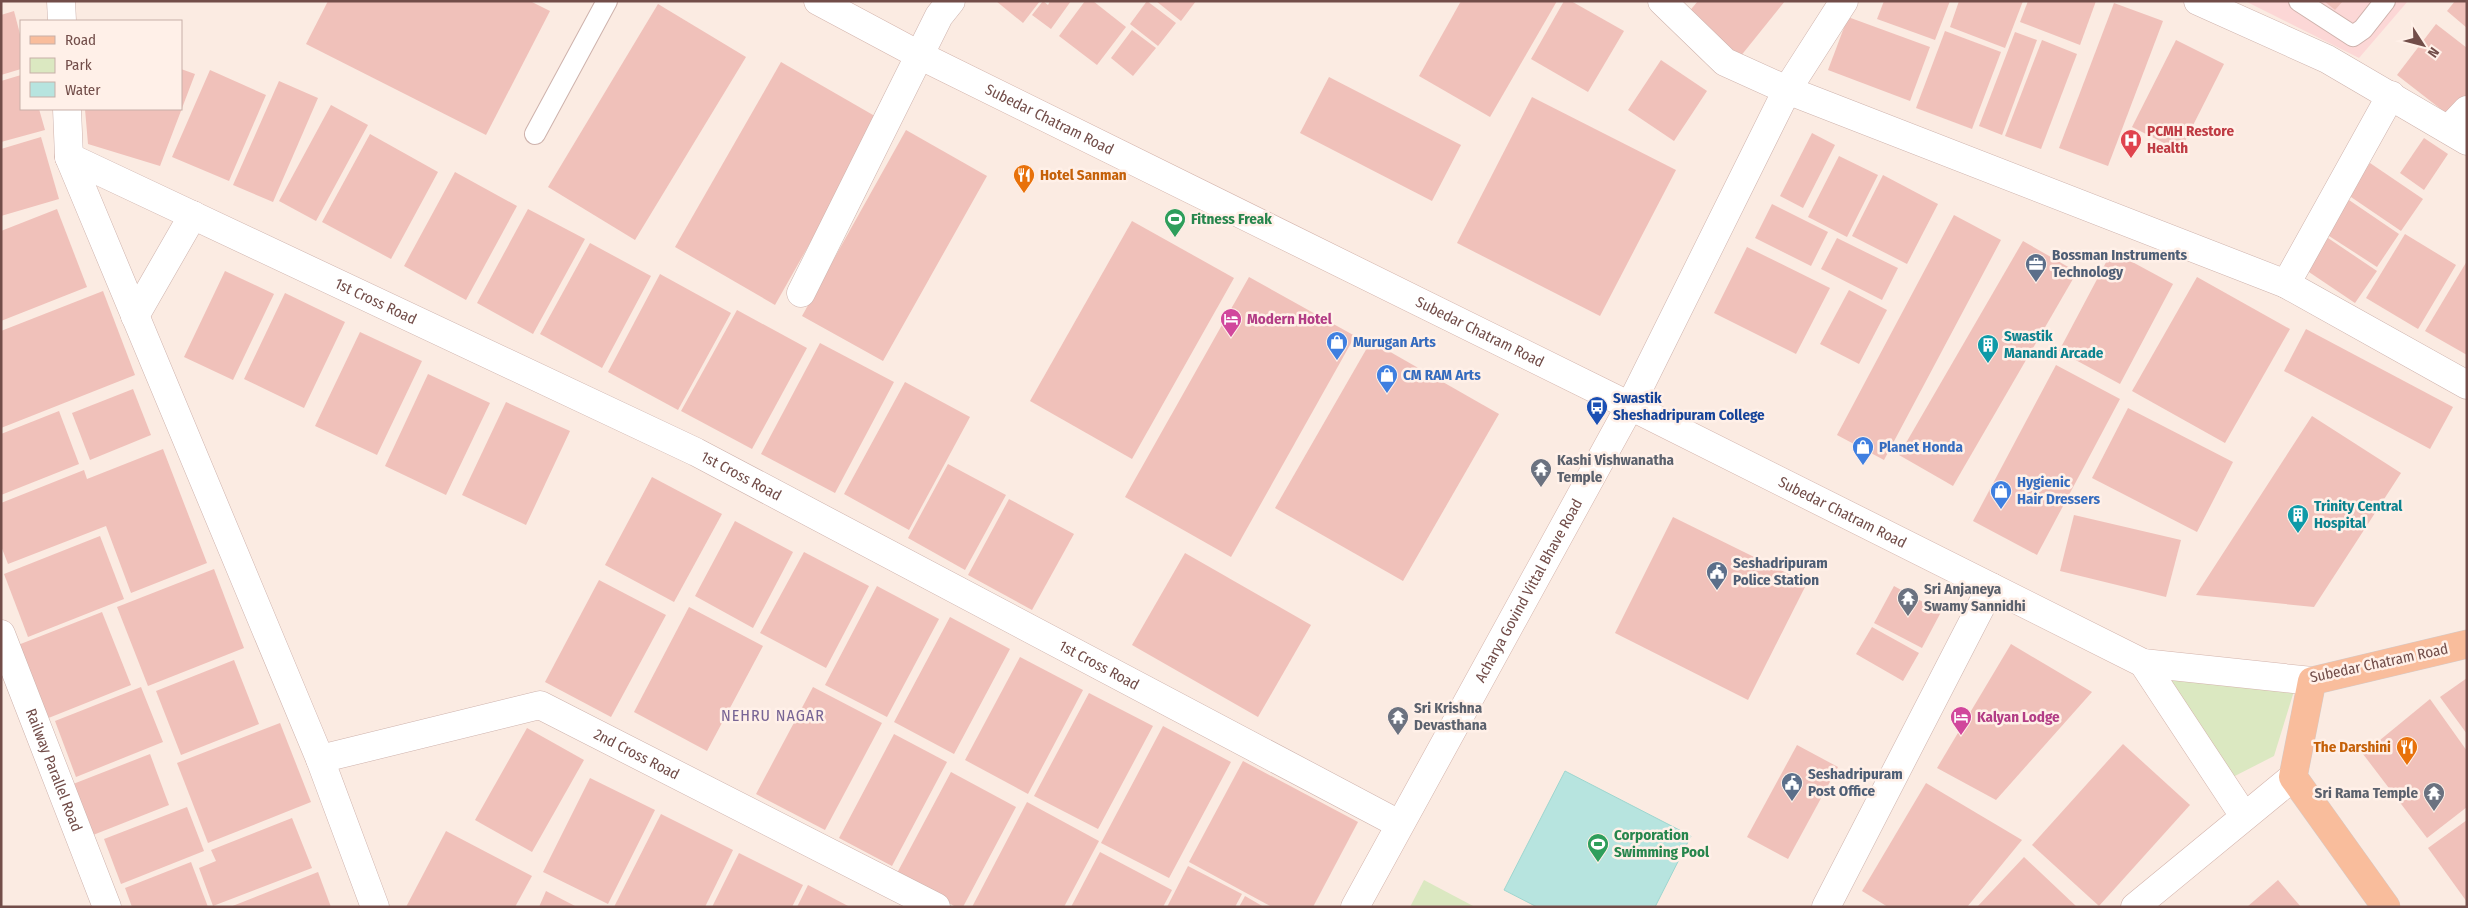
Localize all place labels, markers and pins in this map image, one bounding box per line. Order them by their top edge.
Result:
place label: PCMH Restore Health [2147,122,2234,157]
hospital icon: PCMH Restore Health [2119,128,2143,159]
restaurant icon: Hotel Sanman [1012,163,1036,194]
place label: Hotel Sanman [1040,166,1127,184]
sports icon: Fitness Freak [1163,207,1187,238]
place label: Fitness Freak [1191,210,1272,228]
place label: Bossman Instruments Technology [2052,246,2188,281]
office icon: Bossman Instruments Technology [2024,252,2048,283]
hotel icon: Modern Hotel [1219,307,1243,338]
place label: Modern Hotel [1247,310,1333,328]
place label: Swastik Manandi Arcade [2004,327,2104,362]
shop icon: Murugan Arts [1325,330,1349,361]
place label: Murugan Arts [1353,333,1436,351]
building icon: Swastik Manandi Arcade [1976,333,2000,364]
shop icon: CM RAM Arts [1375,363,1399,394]
place label: CM RAM Arts [1403,366,1481,384]
place label: Swastik Sheshadripuram College [1613,389,1765,424]
bus stop icon: Swastik Sheshadripuram College [1585,395,1609,426]
shop icon: Planet Honda [1851,435,1875,466]
place label: Planet Honda [1879,438,1963,456]
place label: Kashi Vishwanatha Temple [1557,451,1675,486]
temple icon: Kashi Vishwanatha Temple [1529,457,1553,488]
place label: Hygienic Hair Dressers [2017,473,2101,508]
shop icon: Hygienic Hair Dressers [1989,479,2013,510]
place label: Trinity Central Hospital [2314,497,2403,532]
building icon: Trinity Central Hospital [2286,503,2310,534]
place label: Seshadripuram Police Station [1733,554,1828,589]
public building icon: Seshadripuram Police Station [1705,560,1729,591]
place label: Sri Anjaneya Swamy Sannidhi [1924,580,2026,615]
temple icon: Sri Anjaneya Swamy Sannidhi [1896,586,1920,617]
place label: Sri Krishna Devasthana [1414,699,1488,734]
temple icon: Sri Krishna Devasthana [1386,705,1410,736]
hotel icon: Kalyan Lodge [1949,705,1973,736]
place label: Kalyan Lodge [1977,708,2060,726]
restaurant icon: The Darshini [2395,735,2419,766]
place label: The Darshini [2313,738,2391,756]
place label: Seshadripuram Post Office [1808,765,1903,800]
public building icon: Seshadripuram Post Office [1780,771,1804,802]
temple icon: Sri Rama Temple [2422,781,2446,812]
place label: Sri Rama Temple [2315,784,2418,802]
place label: Corporation Swimming Pool [1614,826,1710,861]
sports icon: Corporation Swimming Pool [1586,832,1610,863]

